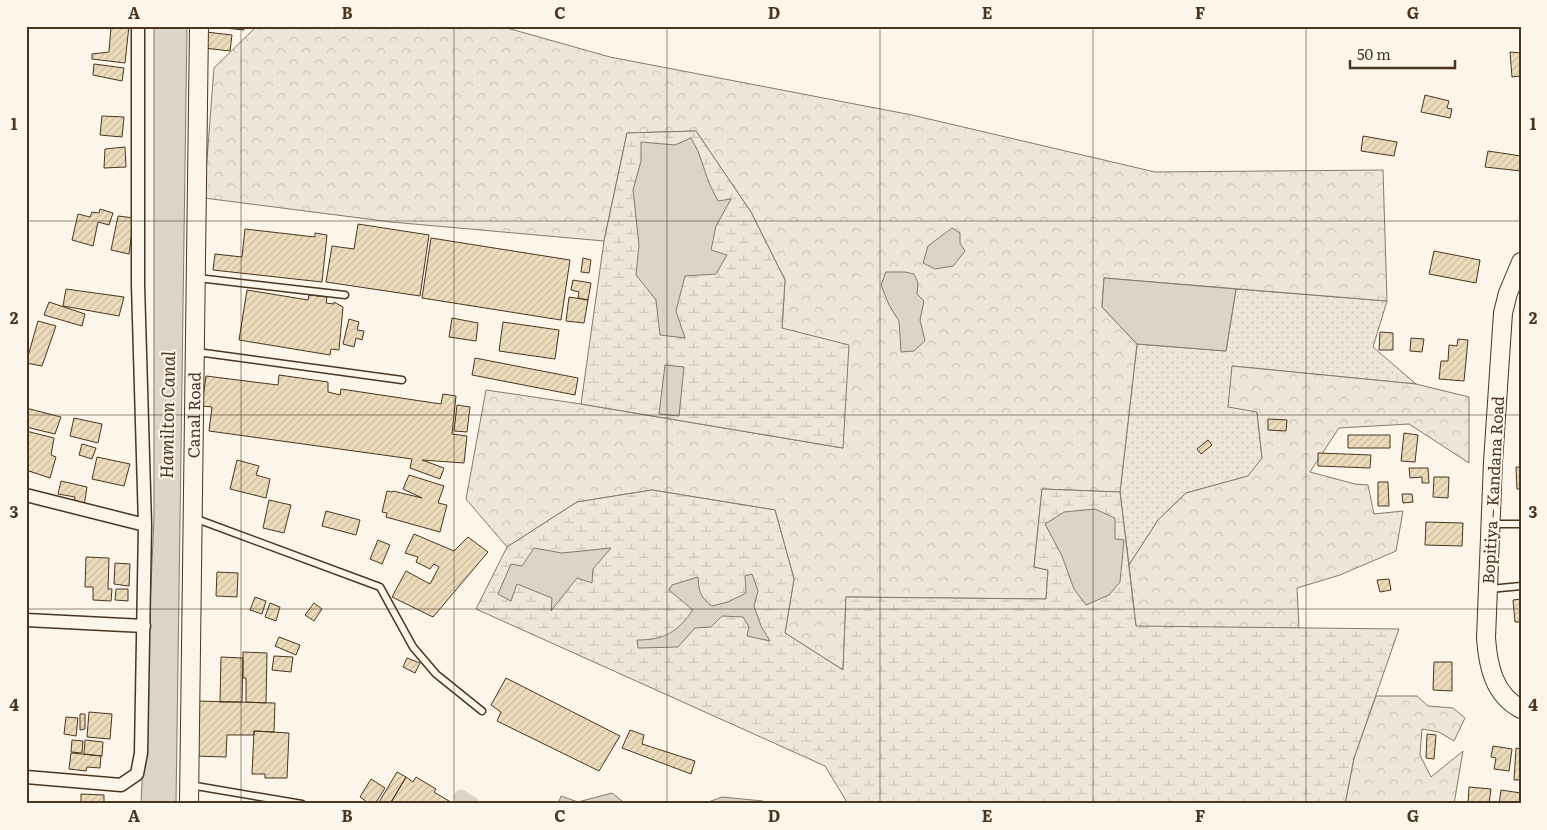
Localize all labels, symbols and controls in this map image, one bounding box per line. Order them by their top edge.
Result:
text: A [128,0,140,24]
text: B [341,0,353,24]
text: C [554,0,566,24]
text: D [768,0,780,24]
text: E [982,0,993,24]
text: F [1195,0,1205,24]
text: G [1407,0,1419,24]
scale bar [1350,38,1454,70]
text: 50 m [1357,42,1391,65]
text: 1 [11,111,18,135]
text: 1 [1530,111,1537,135]
text: 2 [10,305,19,329]
text: 2 [1529,305,1538,329]
water label: Hamilton Canal [152,350,181,479]
street label: Canal Road [180,372,206,458]
street label: Bopitiya – Kandana Road [1475,395,1509,585]
text: 3 [10,499,19,523]
text: 3 [1529,499,1538,523]
text: 4 [9,692,19,716]
text: 4 [1528,692,1538,716]
text: A [128,803,140,827]
text: B [341,803,353,827]
text: C [554,803,566,827]
text: D [768,803,780,827]
text: E [982,803,993,827]
text: F [1195,803,1205,827]
text: G [1407,803,1419,827]

